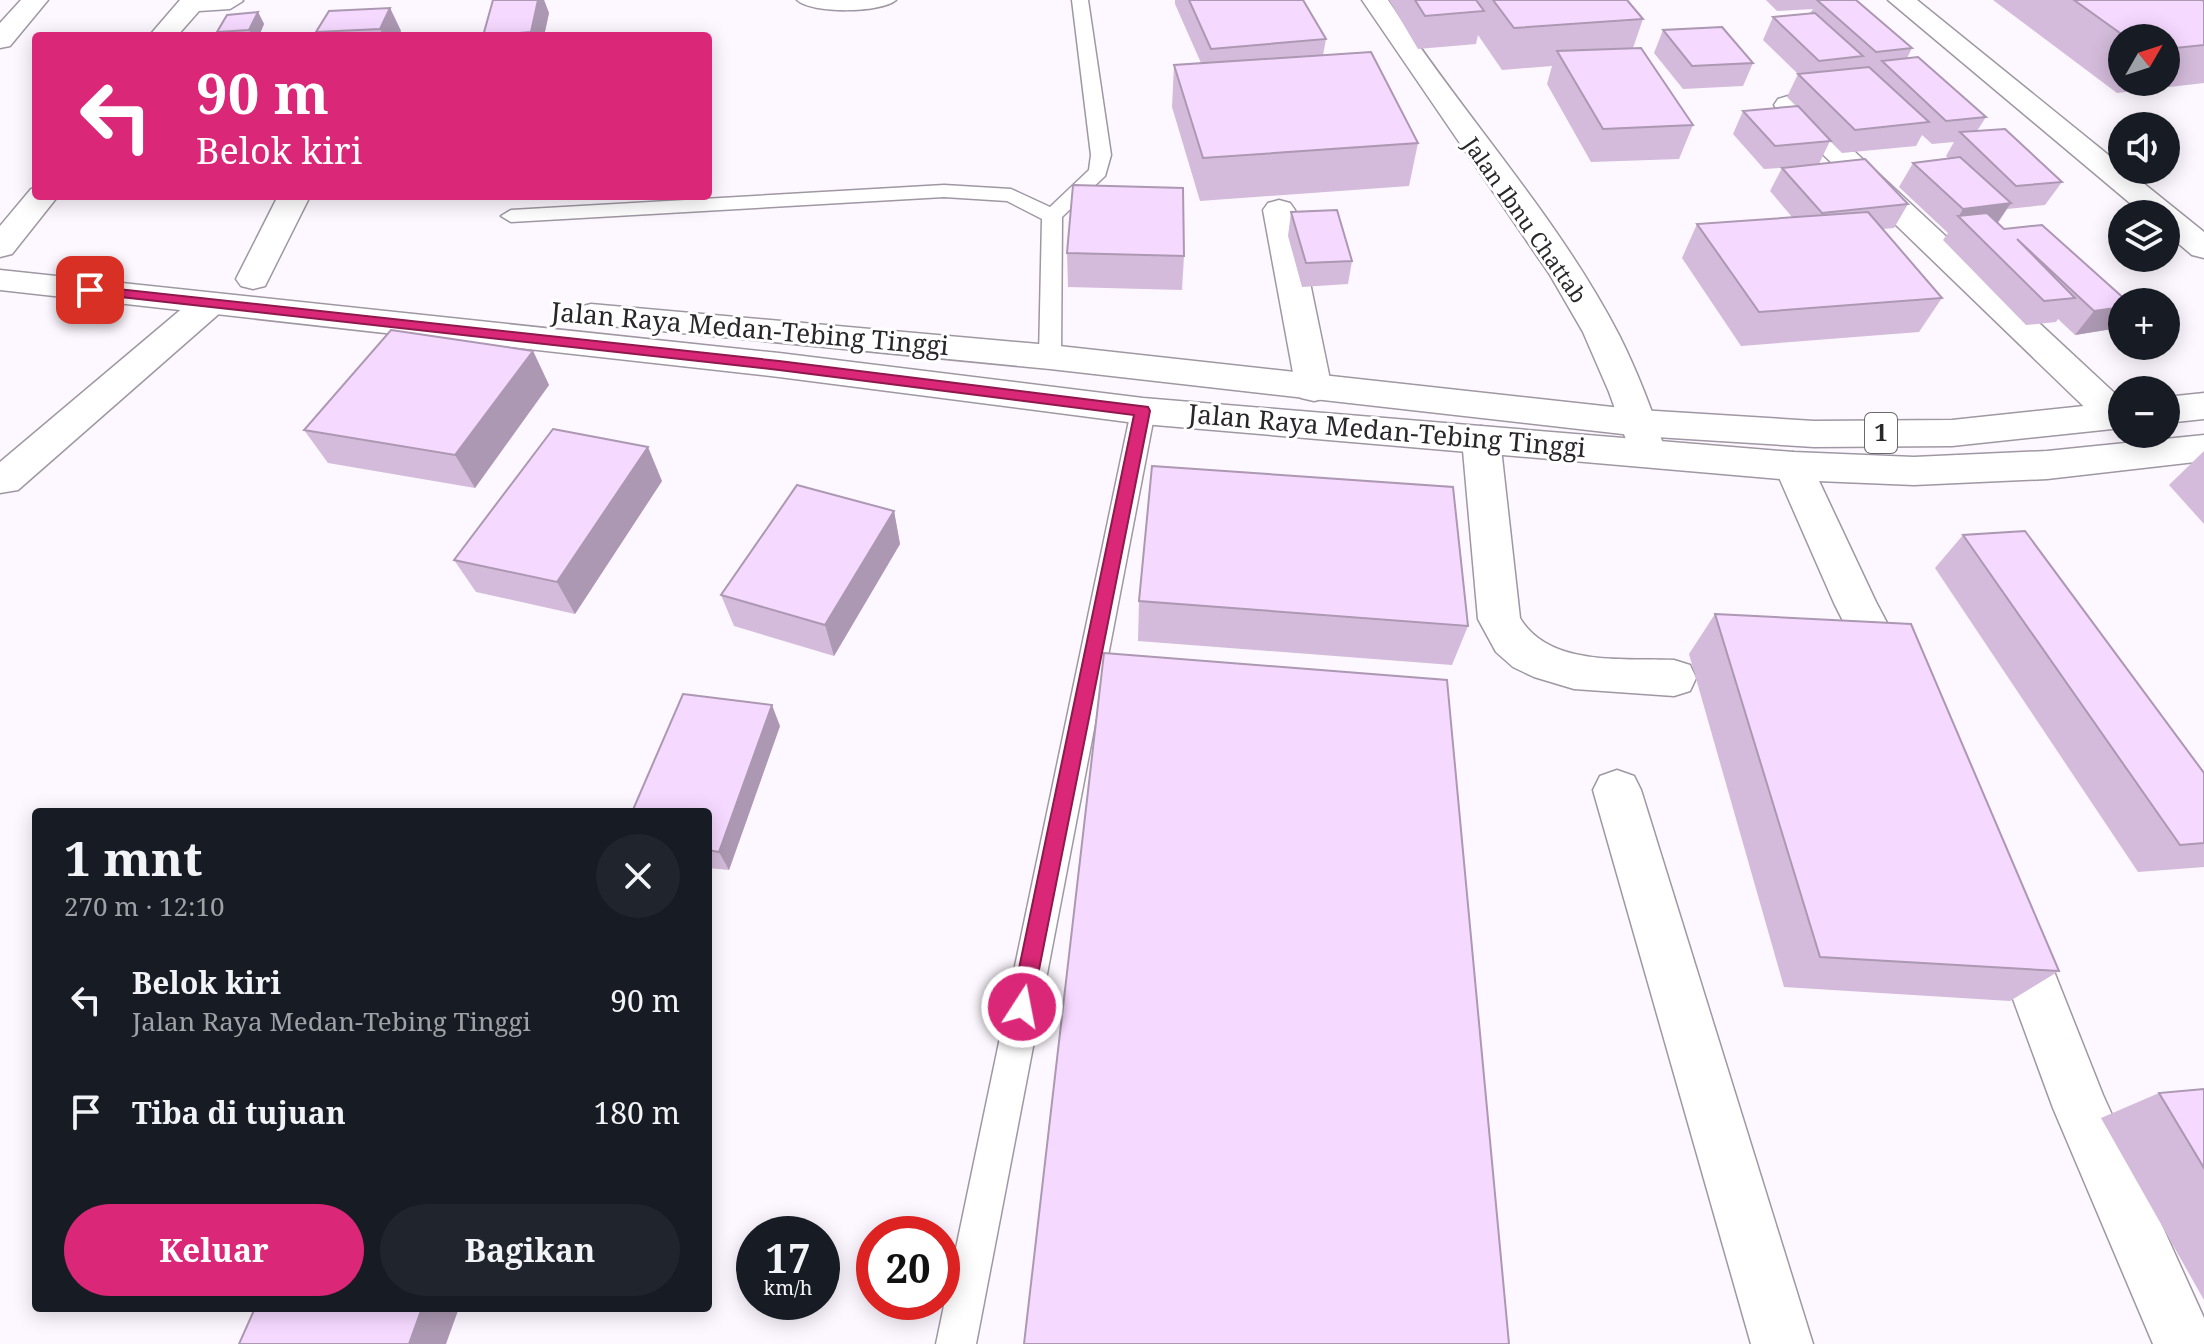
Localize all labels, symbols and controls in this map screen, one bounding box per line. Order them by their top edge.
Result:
north arrow [2108,24,2180,96]
map controls [2108,24,2180,448]
text: 90 m [196,54,329,130]
icon: left [64,64,168,168]
button: sound [2108,112,2180,184]
text: Belok kiri [196,126,362,175]
street label: Jalan Ibnu Chattab [1457,130,1594,308]
button: layers [2108,200,2180,272]
pin [56,256,124,324]
icon: arrive [68,268,112,312]
button: + [2108,288,2180,360]
street label: Jalan Raya Medan-Tebing Tinggi [549,293,950,363]
button: − [2108,376,2180,448]
street label: Jalan Raya Medan-Tebing Tinggi [1186,395,1587,465]
road number: 1 [1865,413,1897,453]
text: 1 mnt [64,825,202,890]
button: close [596,834,680,918]
text: 270 m · 12:10 [64,888,225,924]
text: Belok kiri [132,962,281,1003]
position arrow [980,965,1064,1049]
icon: left [64,978,108,1022]
text: 90 m [610,980,680,1021]
text: Jalan Raya Medan-Tebing Tinggi [132,1003,531,1039]
icon: arrive [64,1090,108,1134]
text: Tiba di tujuan [132,1092,346,1133]
text: 180 m [594,1092,680,1133]
button: Keluar [64,1204,364,1296]
button: Bagikan [380,1204,680,1296]
speed limit sign: 20 [856,1216,960,1320]
text: 17 [765,1230,811,1285]
text: km/h [763,1274,813,1301]

